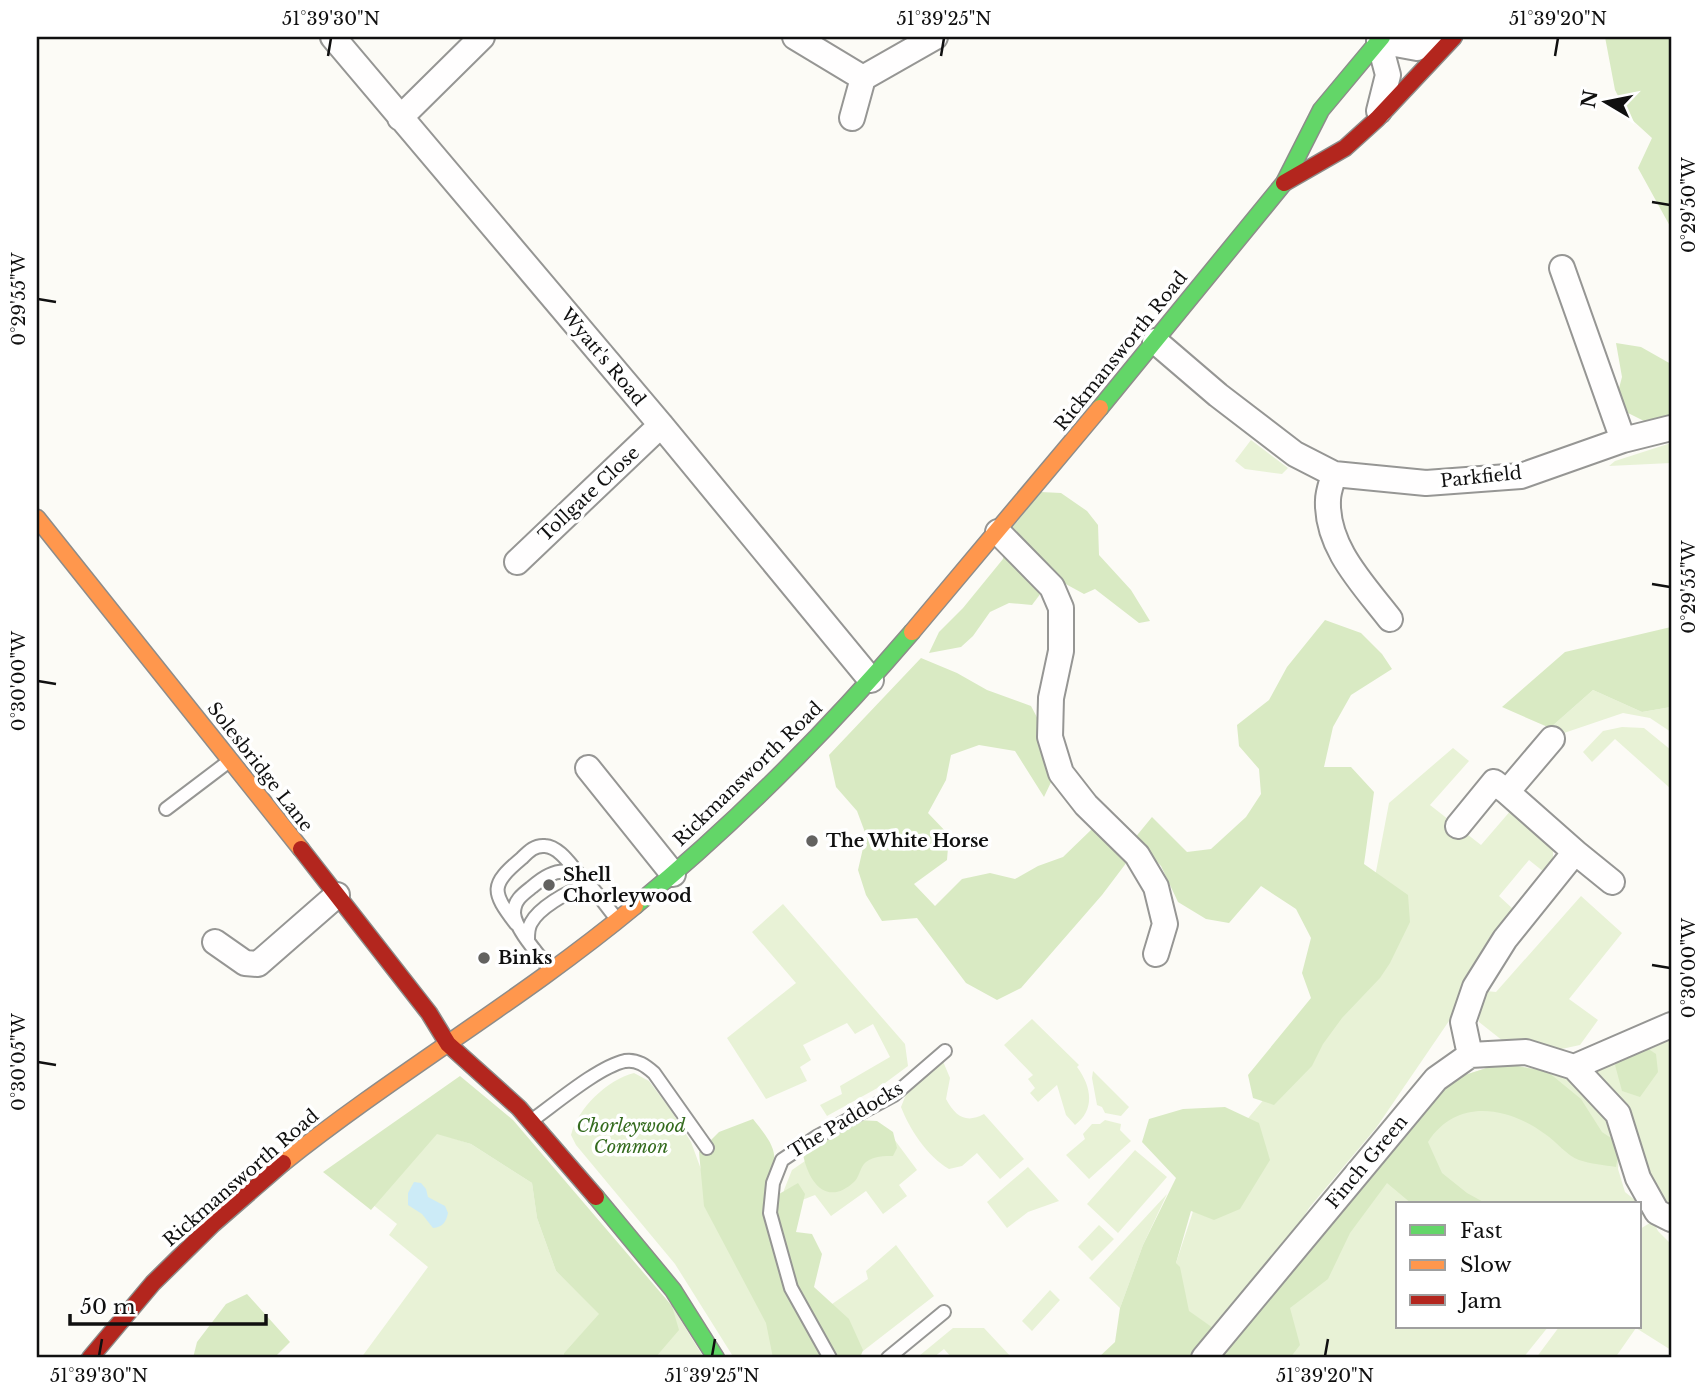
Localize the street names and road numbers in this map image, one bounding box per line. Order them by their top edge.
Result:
street label: Rickmansworth Road [1050,267,1192,435]
street label: Wyatt's Road [555,303,650,410]
street label: Tollgate Close [534,442,644,546]
street label: Parkfield [1439,462,1523,492]
street label: Rickmansworth Road [669,697,827,851]
street label: Solesbridge Lane [203,698,317,836]
street label: The Paddocks [785,1077,907,1163]
street label: Rickmansworth Road [159,1105,323,1251]
street label: Finch Green [1322,1111,1412,1213]

